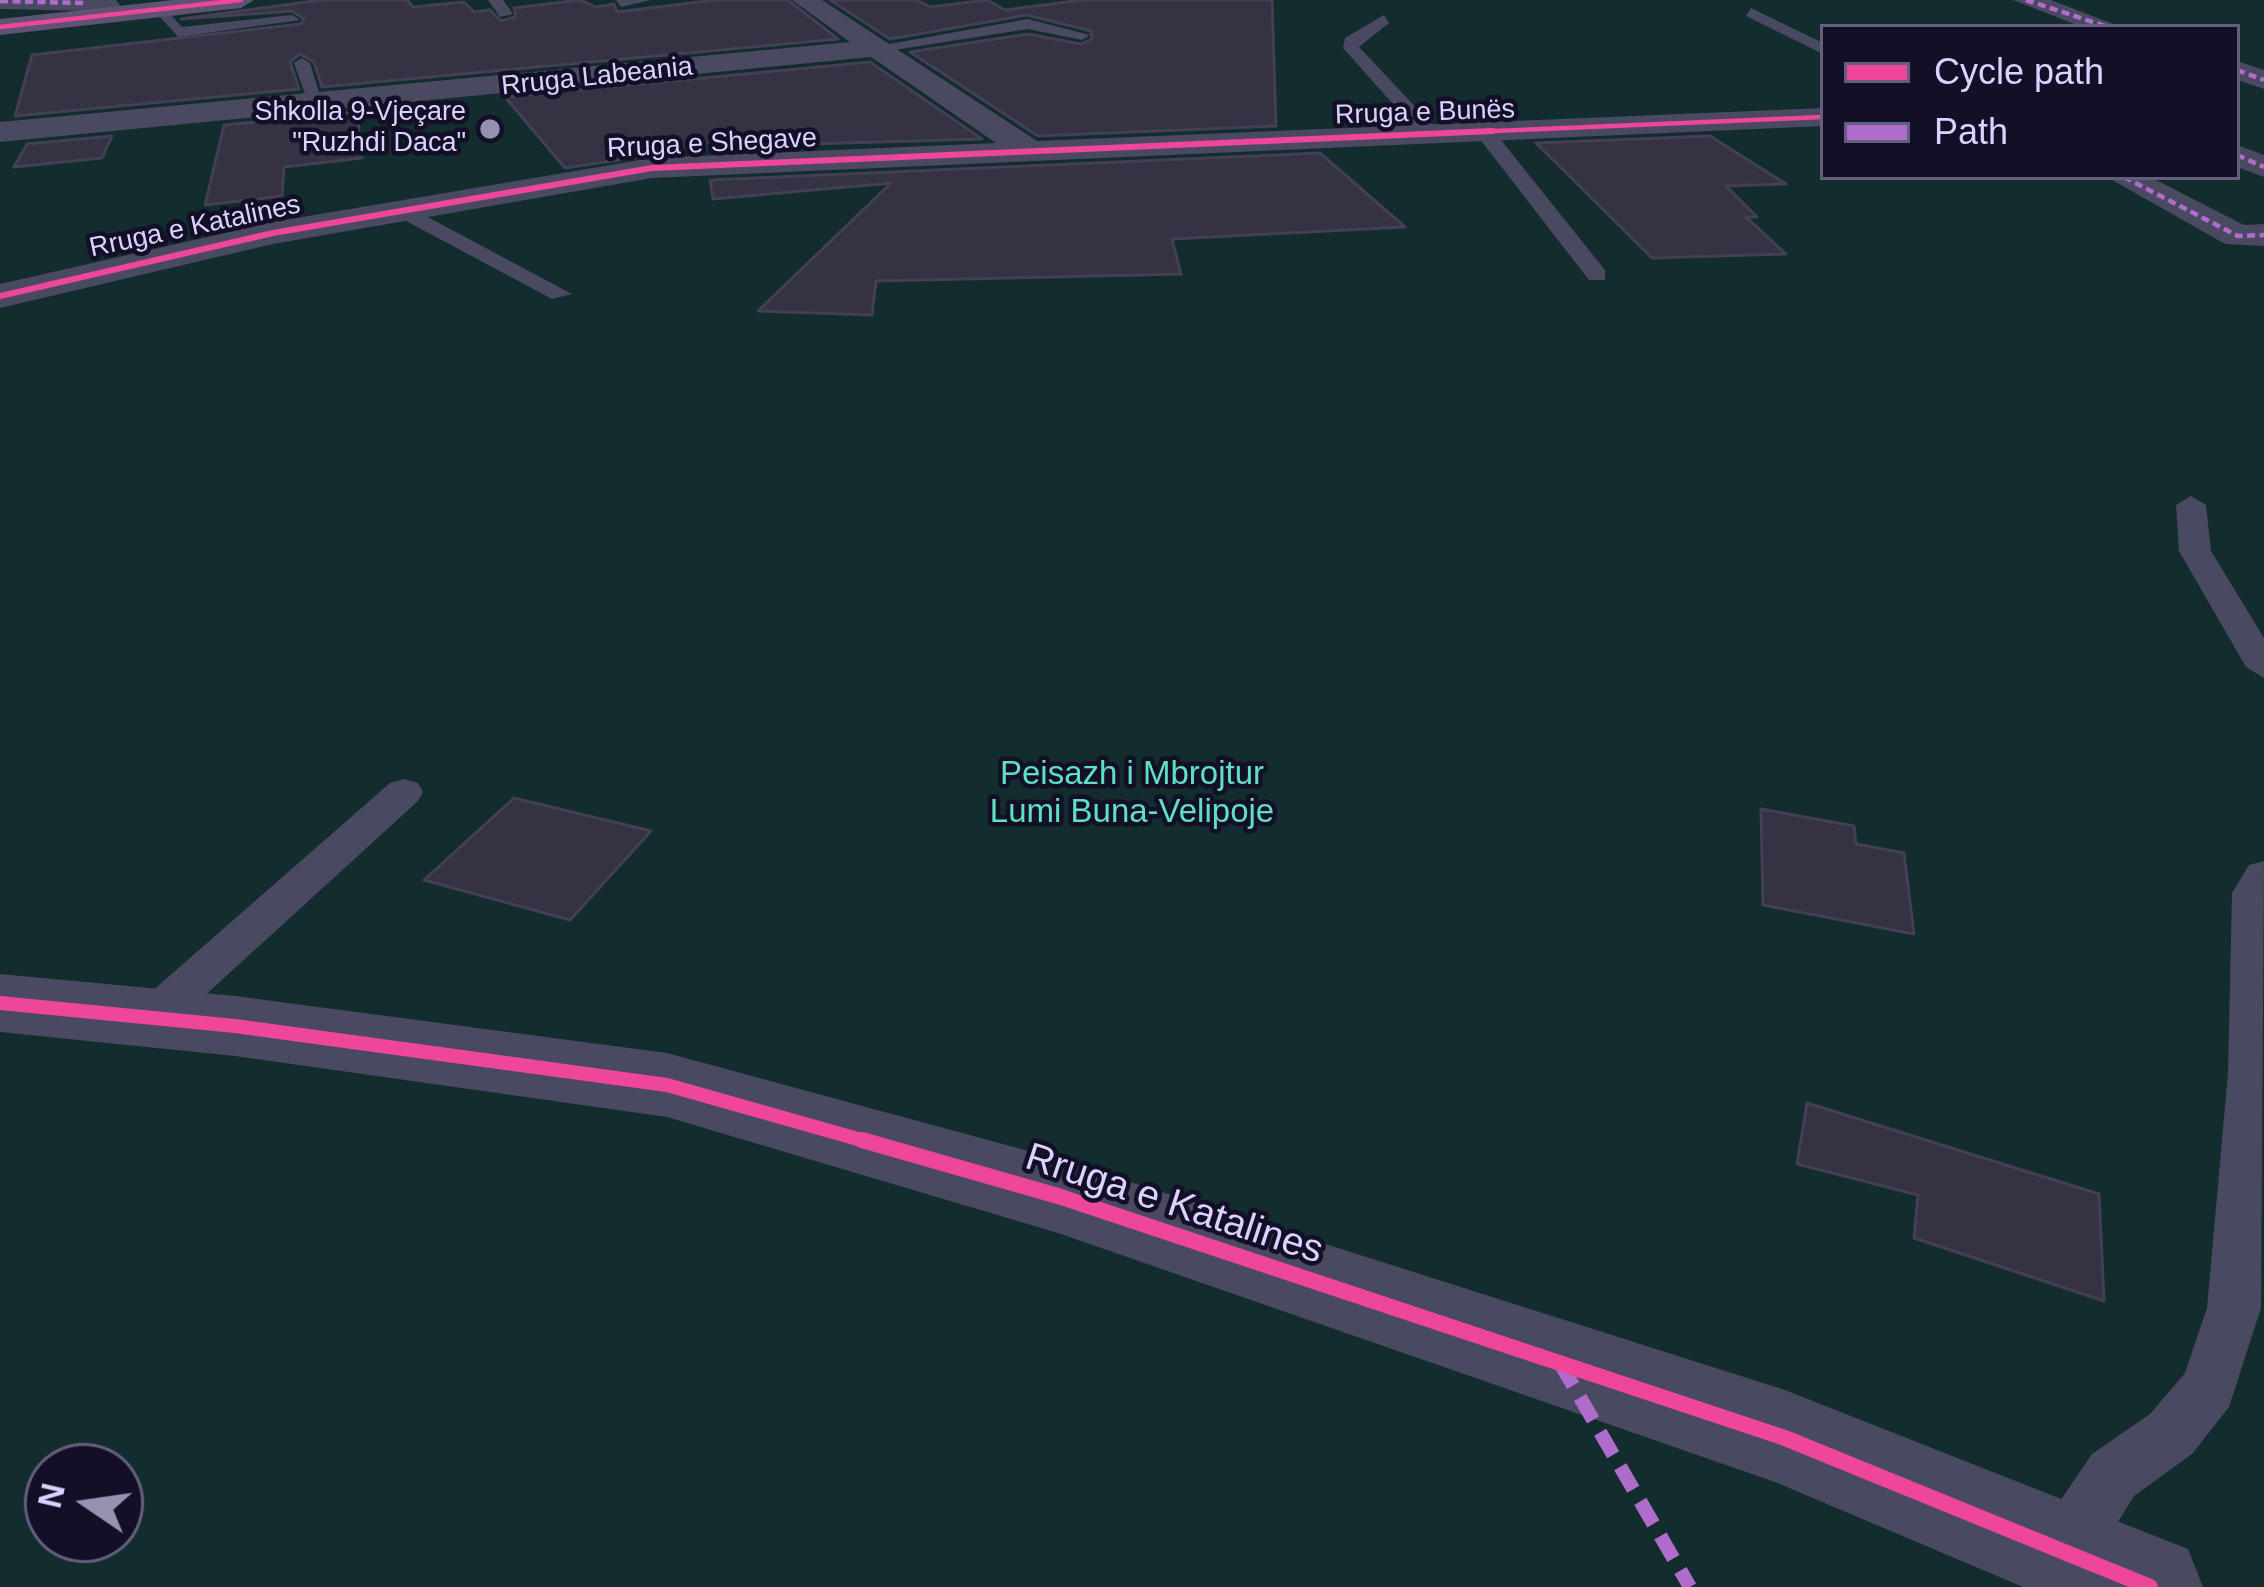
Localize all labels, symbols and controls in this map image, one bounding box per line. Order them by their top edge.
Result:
legend [1820,24,2240,180]
street label: Rruga Labeania [500,51,694,103]
text: Cycle path [1934,51,2104,92]
street label: Rruga e Bunës [1334,94,1516,132]
place label: Shkolla 9-Vjeçare "Ruzhdi Daca" [254,97,466,160]
text: Path [1934,111,2008,152]
marker: Shkolla 9-Vjeçare "Ruzhdi Daca" [477,116,503,142]
street label: Rruga e Shegave [606,122,818,166]
street label: Rruga e Katalines [87,189,303,265]
park label: Peisazh i Mbrojtur Lumi Buna-Velipoje [990,755,1274,833]
street label: Rruga e Katalines [1019,1135,1329,1275]
north arrow [24,1443,144,1563]
text: N [31,1480,72,1511]

